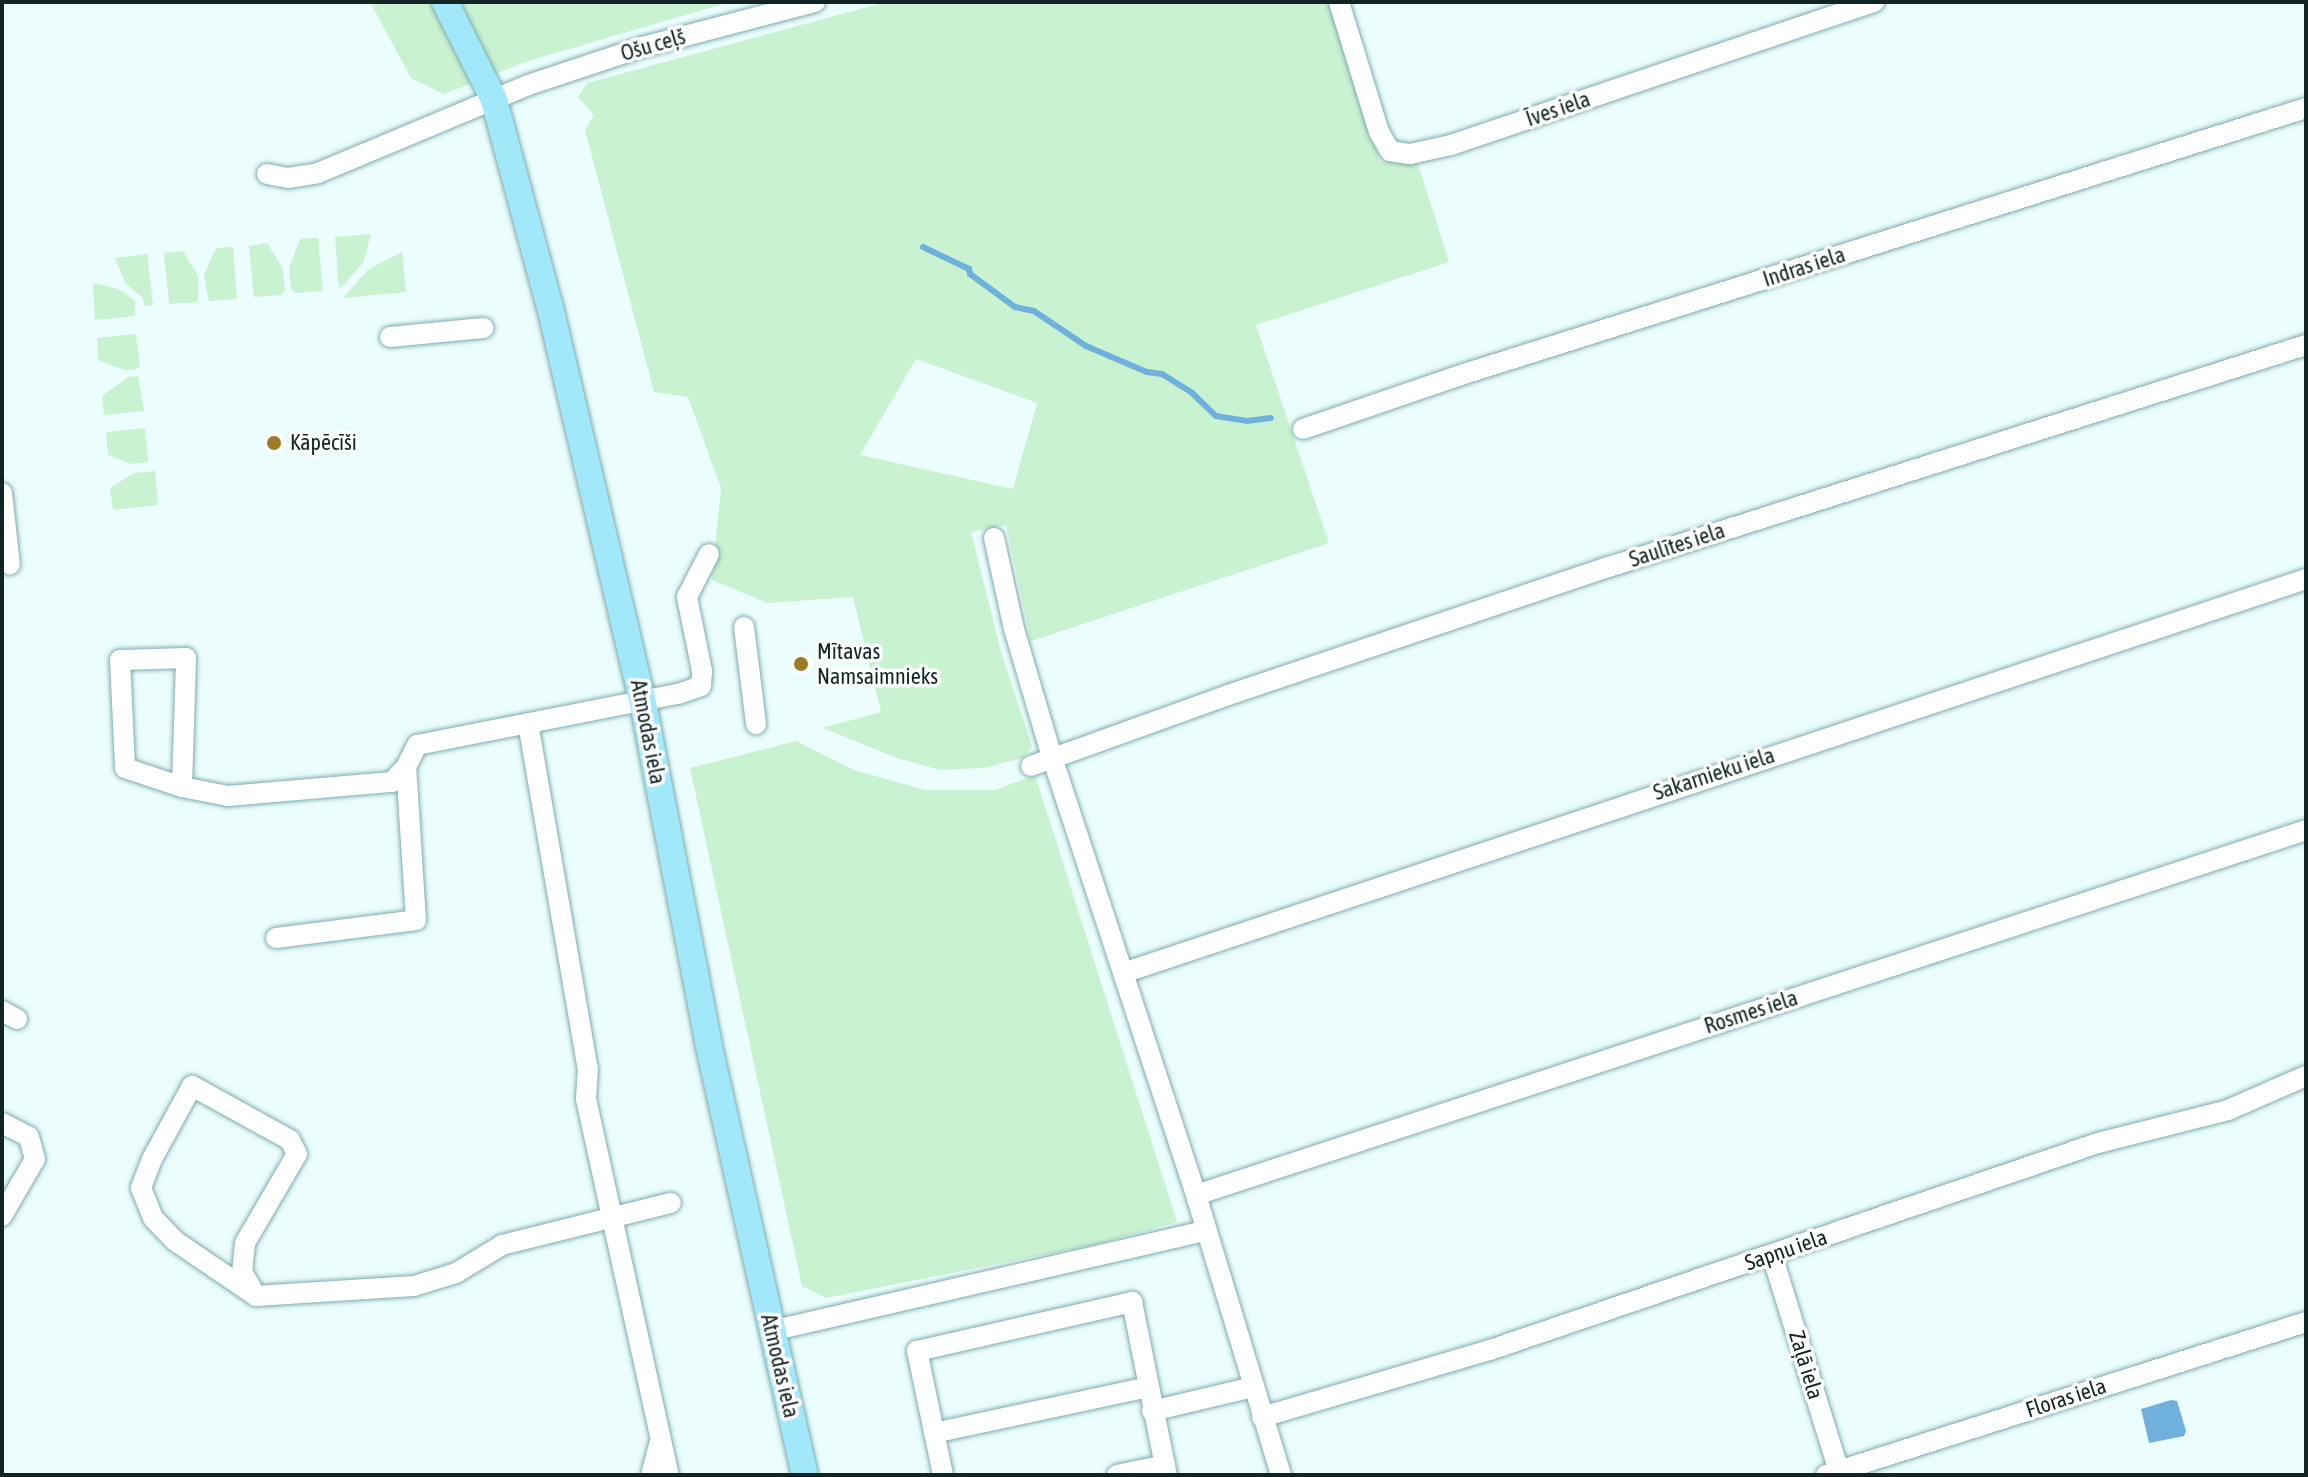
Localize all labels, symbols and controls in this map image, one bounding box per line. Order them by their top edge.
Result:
street label: Ošu ceļš [618,23,688,67]
street label: Īves iela [1522,86,1594,132]
street label: Indras iela [1760,241,1848,293]
place label: Kāpēcīši [290,430,357,456]
marker: Kāpēcīši [265,434,283,452]
street label: Saulītes iela [1626,517,1728,573]
place label: Mītavas Namsaimnieks [817,638,938,690]
marker: Mītavas Namsaimnieks [792,655,810,673]
street label: Atmodas iela [625,678,671,786]
street label: Sakarnieku iela [1650,742,1778,806]
street label: Rosmes iela [1701,984,1801,1040]
street label: Sapņu iela [1741,1224,1831,1276]
street label: Atmodas iela [755,1311,805,1421]
street label: Zaļā iela [1783,1328,1829,1402]
street label: Floras iela [2022,1373,2110,1423]

